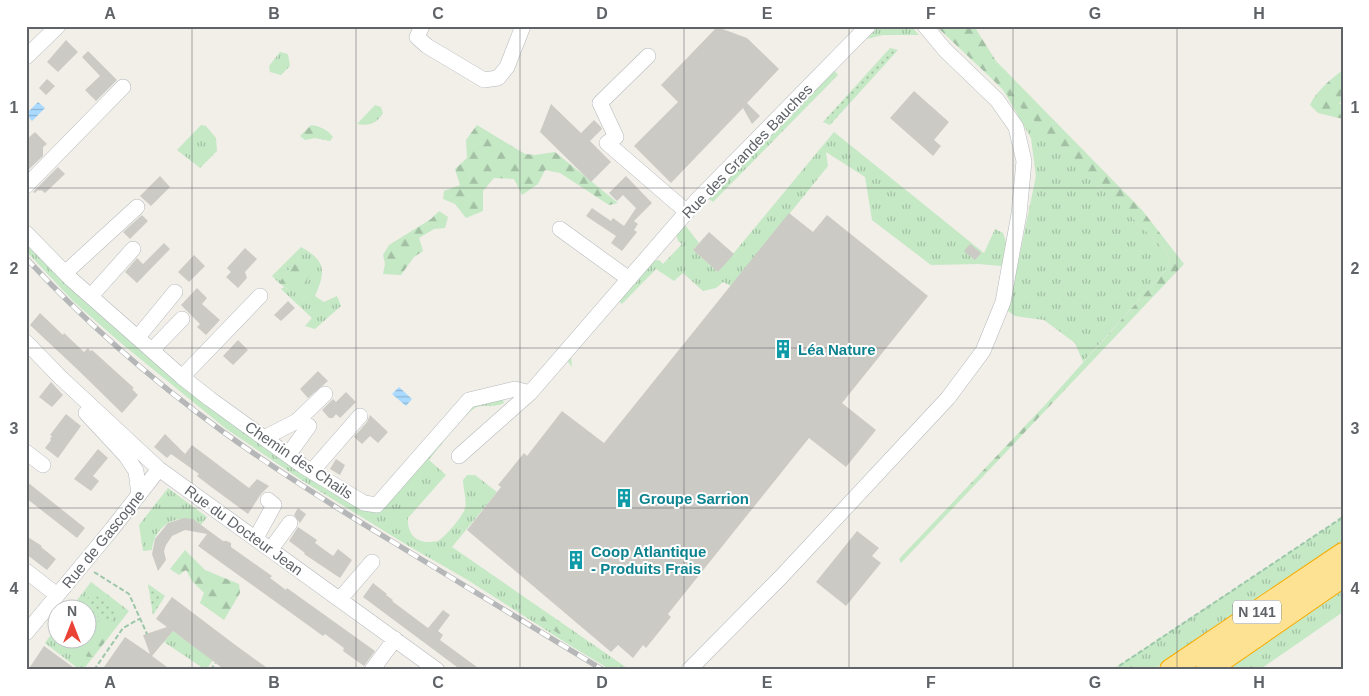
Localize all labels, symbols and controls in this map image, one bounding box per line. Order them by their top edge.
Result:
text: A [104,5,116,22]
text: B [268,5,280,22]
text: C [432,5,444,22]
text: D [596,5,608,22]
text: E [762,5,773,22]
text: F [926,5,936,22]
text: G [1089,5,1101,22]
text: H [1253,5,1265,22]
street label: Rue des Grandes Bauches [678,80,816,222]
text: 1 [10,99,19,116]
text: 1 [1351,99,1360,116]
text: 2 [10,260,19,277]
text: 2 [1351,260,1360,277]
building icon: Léa Nature [772,338,794,360]
place label: Léa Nature [798,341,876,358]
street label: Chemin des Chails [242,418,356,502]
text: 3 [10,420,19,437]
text: 3 [1351,420,1360,437]
street label: Rue du Docteur Jean [182,481,306,579]
street label: Rue de Gascogne [58,487,148,591]
building icon: Groupe Sarrion [613,487,635,509]
place label: Groupe Sarrion [639,490,749,507]
place label: Coop Atlantique - Produits Frais [591,543,706,577]
building icon: Coop Atlantique - Produits Frais [565,549,587,571]
text: 4 [10,580,19,597]
text: 4 [1351,580,1360,597]
north arrow [48,598,98,648]
road number: N 141 [1233,600,1281,624]
text: N [67,603,77,619]
text: A [104,674,116,691]
text: B [268,674,280,691]
text: C [432,674,444,691]
text: D [596,674,608,691]
text: E [762,674,773,691]
text: F [926,674,936,691]
text: G [1089,674,1101,691]
text: H [1253,674,1265,691]

